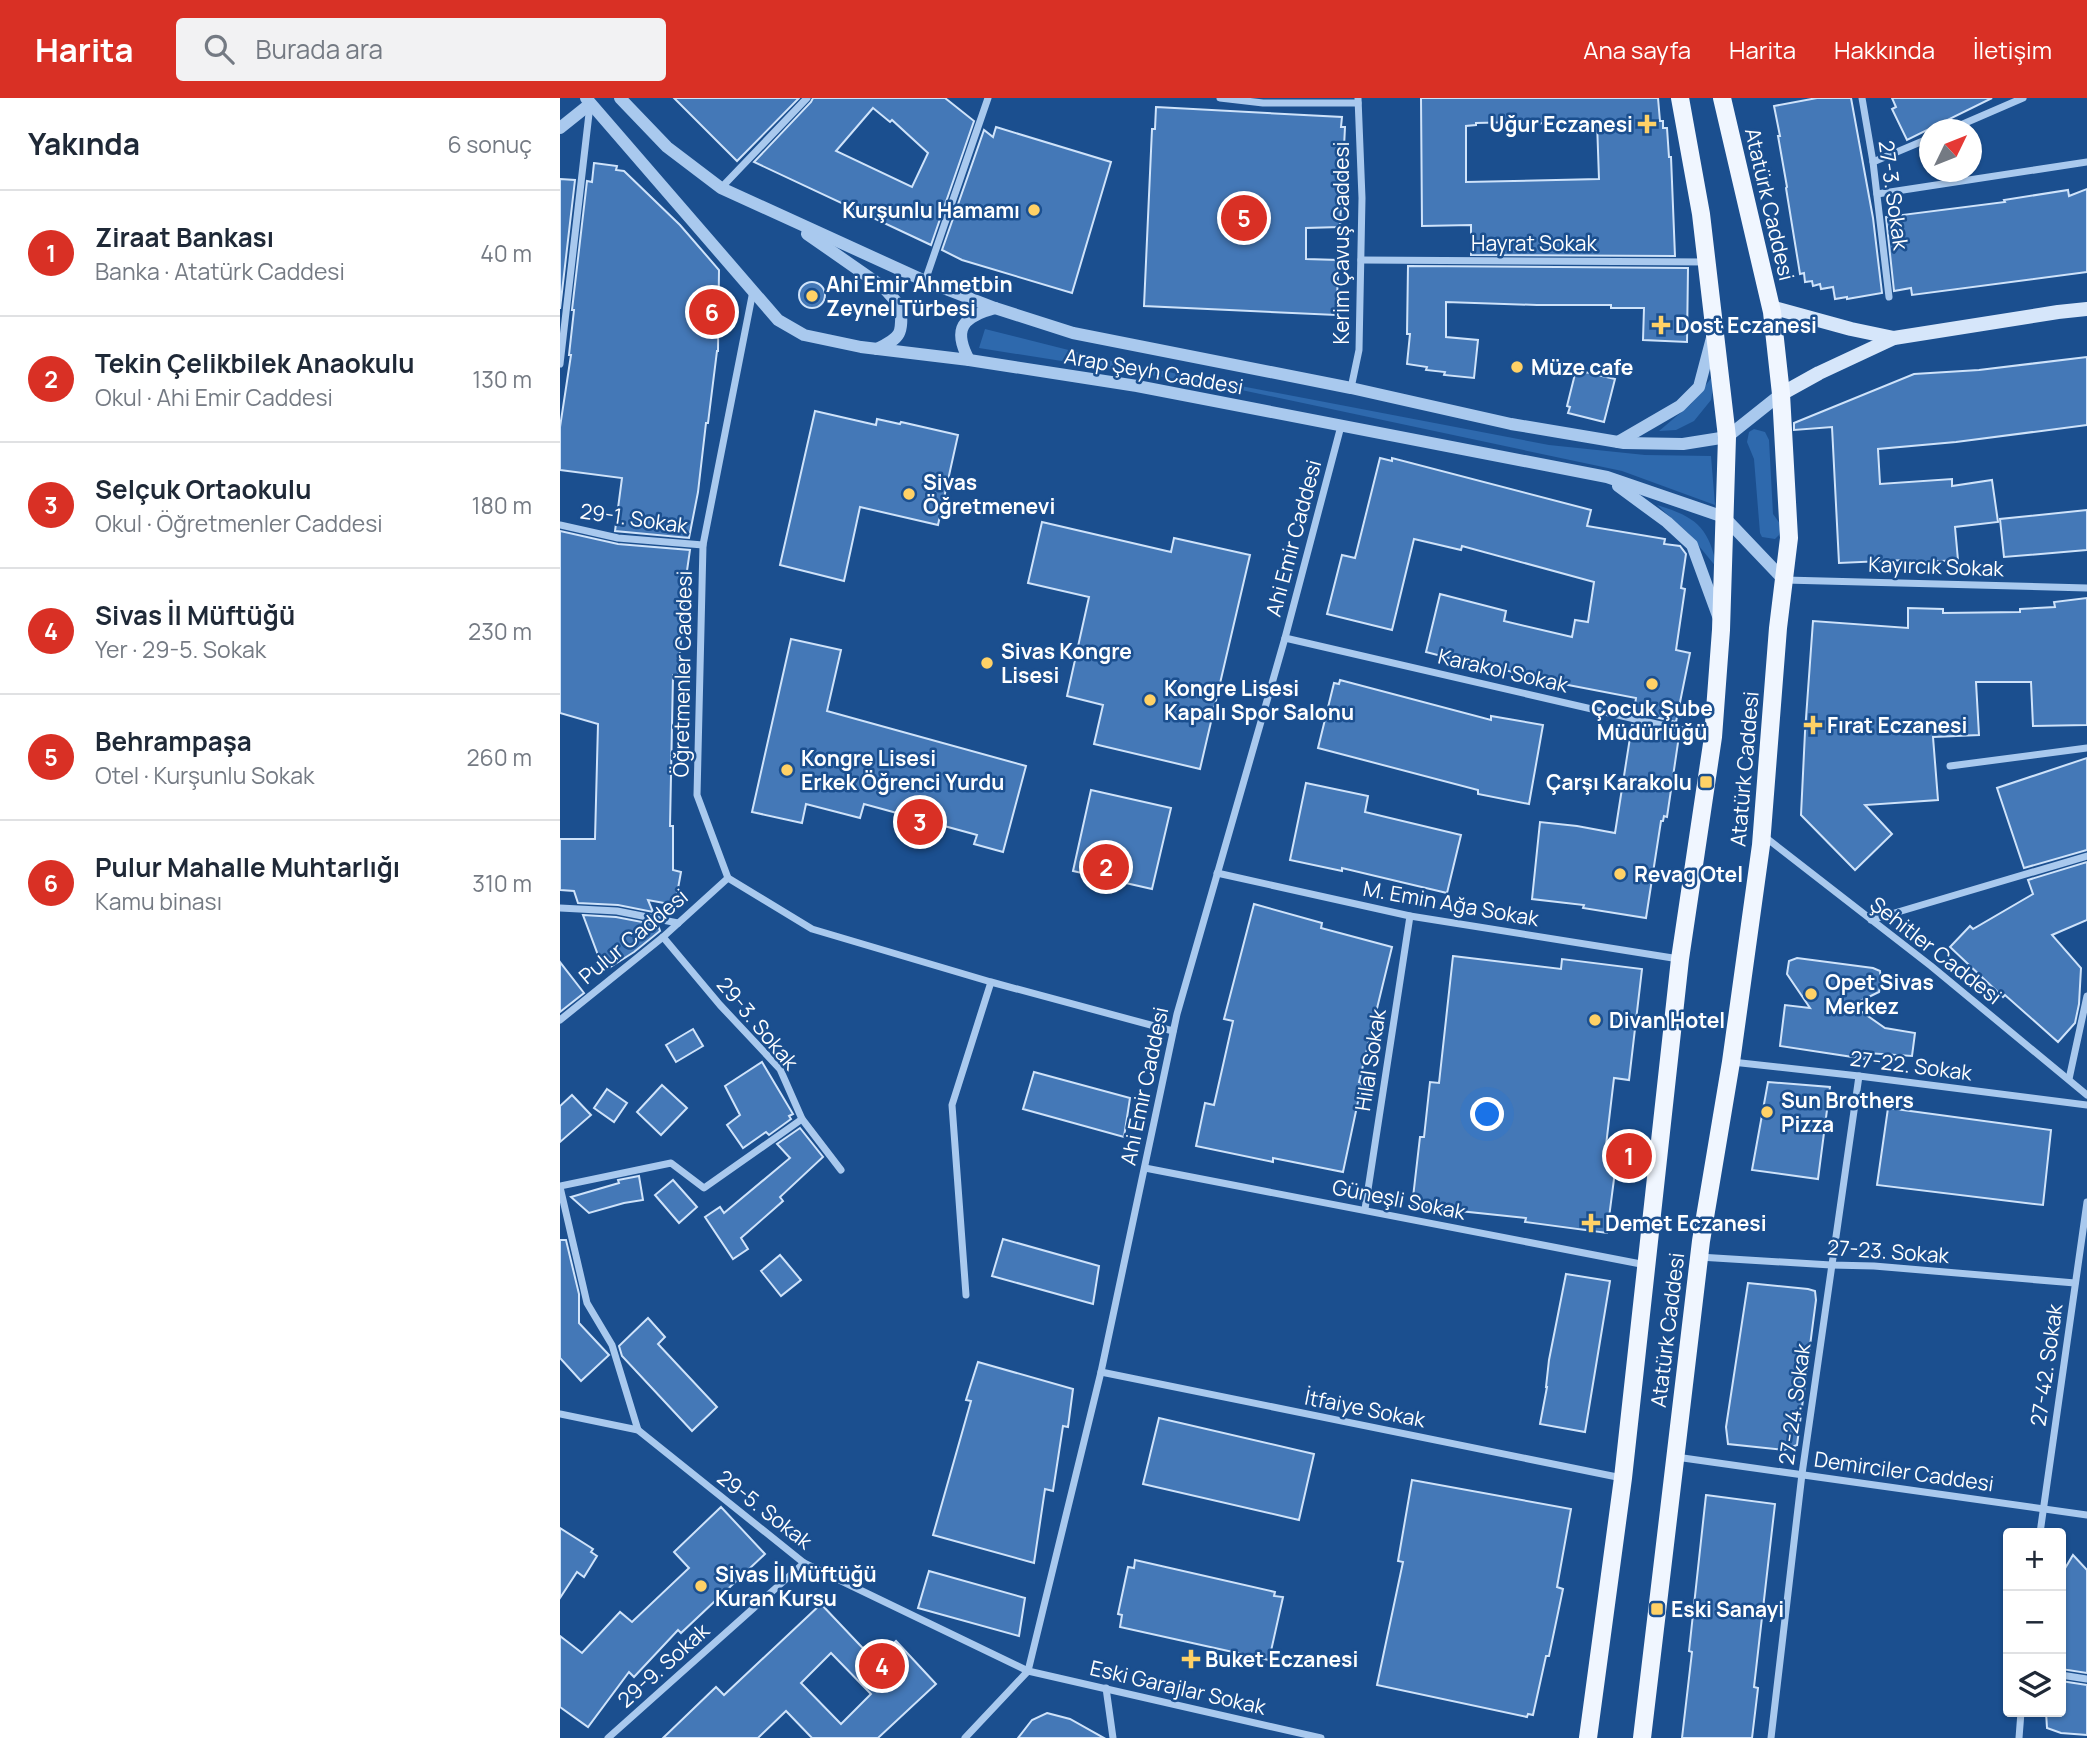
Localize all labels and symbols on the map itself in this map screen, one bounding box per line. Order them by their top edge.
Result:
place label: Uğur Eczanesi [1489,110,1633,138]
marker: Uğur Eczanesi [1639,116,1655,132]
north arrow [1919,119,1982,182]
street label: Atatürk Caddesi [1739,125,1801,283]
street label: 27-3. Sokak [1872,138,1916,252]
street label: Kerim Çavuş Caddesi [1327,142,1355,344]
pin: 5 [1221,192,1267,244]
place label: Kurşunlu Hamamı [842,196,1020,224]
marker: Kurşunlu Hamamı [1026,202,1042,218]
street label: Hayrat Sokak [1471,229,1597,257]
place label: Ahi Emir Ahmetbin Zeynel Türbesi [826,270,1013,322]
pin: 6 [689,286,735,338]
marker: Ahi Emir Ahmetbin Zeynel Türbesi [804,288,820,304]
place label: Dost Eczanesi [1675,311,1817,339]
marker: Dost Eczanesi [1653,317,1669,333]
street label: Arap Şeyh Caddesi [1062,341,1246,401]
place label: Müze cafe [1531,353,1633,381]
marker: Müze cafe [1509,359,1525,375]
street label: Ahi Emir Caddesi [1259,457,1327,619]
place label: Sivas Öğretmenevi [923,468,1055,520]
marker: Sivas Öğretmenevi [901,486,917,502]
street label: 29-1. Sokak [578,497,690,539]
street label: Kayırcık Sokak [1868,550,2005,582]
street label: Öğretmenler Caddesi [666,570,698,778]
place label: Sivas Kongre Lisesi [1001,637,1132,689]
street label: Karakol Sokak [1435,641,1571,699]
marker: Sivas Kongre Lisesi [979,655,995,671]
place label: Kongre Lisesi Kapalı Spor Salonu [1164,674,1354,726]
marker: Çocuk Şube Müdürlüğü [1644,676,1660,692]
street label: Atatürk Caddesi [1723,690,1765,848]
marker: Kongre Lisesi Kapalı Spor Salonu [1142,692,1158,708]
place label: Çocuk Şube Müdürlüğü [1591,694,1713,746]
place label: Fırat Eczanesi [1827,711,1967,739]
marker: Fırat Eczanesi [1805,717,1821,733]
place label: Kongre Lisesi Erkek Öğrenci Yurdu [801,744,1004,796]
marker: Kongre Lisesi Erkek Öğrenci Yurdu [779,762,795,778]
place label: Çarşı Karakolu [1546,768,1692,796]
marker: Çarşı Karakolu [1698,774,1714,790]
pin: 3 [897,796,943,848]
pin: 2 [1083,841,1129,893]
place label: Revag Otel [1634,860,1743,888]
marker: Revag Otel [1612,866,1628,882]
street label: M. Emin Ağa Sokak [1361,874,1542,932]
street label: Pulur Caddesi [573,882,693,990]
street label: Şehitler Caddesi [1864,890,2008,1010]
place label: Opet Sivas Merkez [1825,968,1934,1020]
street label: 29-3. Sokak [711,971,805,1076]
marker: Opet Sivas Merkez [1803,986,1819,1002]
street label: Ahi Emir Caddesi [1114,1004,1174,1168]
street label: Hilal Sokak [1348,1006,1392,1113]
place label: Divan Hotel [1609,1006,1725,1034]
marker: Divan Hotel [1587,1012,1603,1028]
street label: 27-22. Sokak [1848,1044,1974,1086]
place label: Sun Brothers Pizza [1781,1086,1914,1138]
your location [1470,1097,1504,1131]
marker: Sun Brothers Pizza [1759,1104,1775,1120]
pin: 1 [1606,1130,1652,1182]
street label: Güneşli Sokak [1330,1172,1468,1226]
place label: Demet Eczanesi [1605,1209,1767,1237]
marker: Demet Eczanesi [1583,1215,1599,1231]
street label: 27-23. Sokak [1826,1233,1951,1269]
street label: Atatürk Caddesi [1644,1251,1690,1409]
street label: 27-42. Sokak [2024,1302,2069,1428]
street label: 27-24. Sokak [1772,1341,1816,1466]
street label: İtfaiye Sokak [1302,1383,1428,1433]
street label: Demirciler Caddesi [1812,1445,1996,1497]
street label: 29-5. Sokak [712,1463,819,1555]
place label: Sivas İl Müftüğü Kuran Kursu [715,1560,877,1612]
marker: Sivas İl Müftüğü Kuran Kursu [693,1578,709,1594]
place label: Eski Sanayi [1671,1595,1784,1623]
marker: Eski Sanayi [1649,1601,1665,1617]
street label: 29-9. Sokak [611,1616,715,1713]
pin: 4 [859,1640,905,1692]
place label: Buket Eczanesi [1205,1645,1358,1673]
marker: Buket Eczanesi [1183,1651,1199,1667]
street label: Eski Garajlar Sokak [1088,1653,1269,1721]

